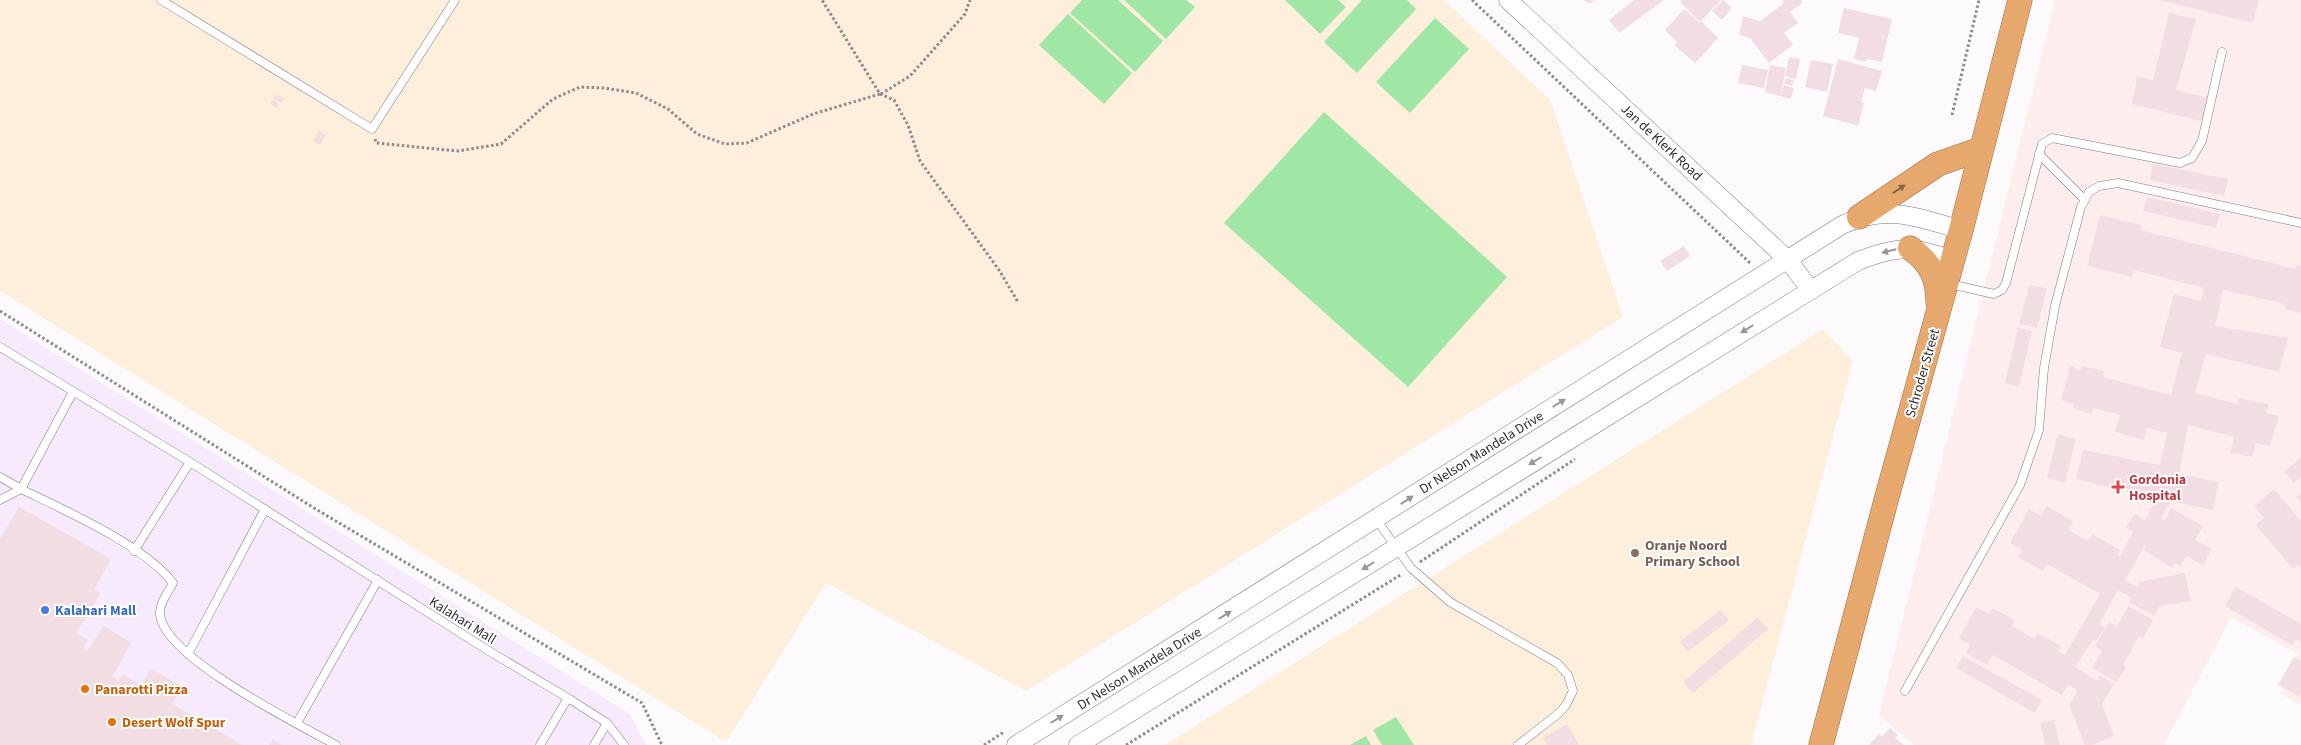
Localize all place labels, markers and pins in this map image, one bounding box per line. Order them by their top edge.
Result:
place label: Gordonia Hospital [2129,470,2186,506]
marker: Gordonia Hospital [2111,480,2125,494]
place label: Oranje Noord Primary School [1645,536,1740,572]
marker: Oranje Noord Primary School [1629,547,1641,559]
place label: Kalahari Mall [55,601,136,621]
marker: Kalahari Mall [39,604,51,616]
place label: Panarotti Pizza [95,680,188,700]
marker: Panarotti Pizza [79,683,91,695]
place label: Desert Wolf Spur [122,713,226,733]
marker: Desert Wolf Spur [106,716,118,728]

